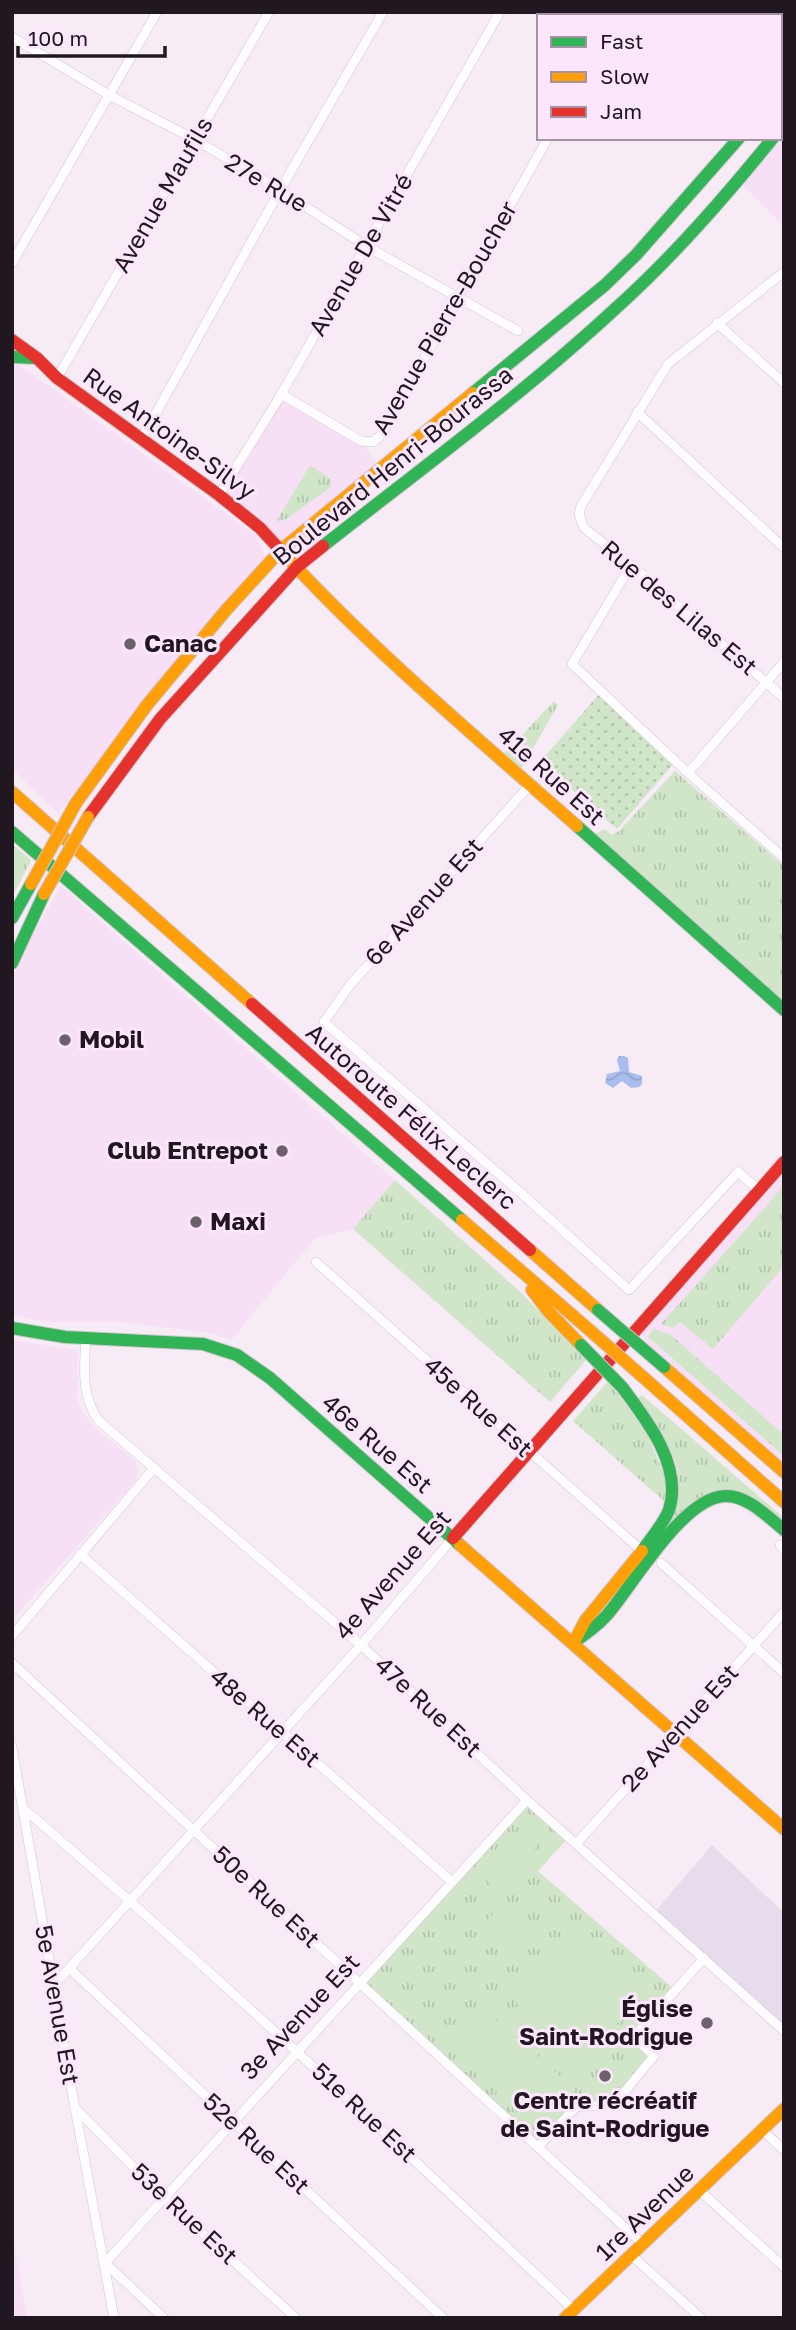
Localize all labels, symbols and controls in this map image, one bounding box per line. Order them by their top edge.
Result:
scale bar [18,14,164,58]
legend [537,14,782,140]
text: 100 m [28,25,88,51]
text: Fast [600,28,643,54]
text: Slow [600,63,649,89]
text: Jam [600,98,642,124]
street label: Avenue Maufils [105,111,218,277]
street label: 27e Rue [220,146,313,218]
street label: Avenue De Vitré [301,168,418,341]
street label: Avenue Pierre-Boucher [365,195,522,439]
street label: Boulevard Henri-Bourassa [266,359,518,571]
street label: Rue Antoine-Silvy [78,361,262,505]
street label: Rue des Lilas Est [596,533,764,681]
place label: Canac [144,628,217,657]
marker: Canac [122,636,138,652]
street label: 41e Rue Est [493,719,611,830]
street label: 6e Avenue Est [358,831,488,971]
street label: Autoroute Félix-Leclerc [301,1017,523,1215]
place label: Mobil [79,1024,144,1053]
marker: Mobil [57,1032,73,1048]
place label: Club Entrepot [107,1135,268,1164]
marker: Club Entrepot [274,1143,290,1159]
place label: Maxi [210,1206,266,1235]
marker: Maxi [188,1214,204,1230]
street label: 45e Rue Est [419,1350,539,1462]
street label: 46e Rue Est [317,1387,439,1499]
street label: 4e Avenue Est [328,1503,456,1645]
street label: 47e Rue Est [370,1649,488,1762]
street label: 2e Avenue Est [614,1657,744,1797]
street label: 48e Rue Est [205,1661,327,1773]
street label: 50e Rue Est [207,1839,327,1953]
street label: 5e Avenue Est [30,1923,87,2087]
street label: 3e Avenue Est [233,1947,365,2085]
place label: Église Saint-Rodrigue [519,1993,693,2050]
marker: Église Saint-Rodrigue [699,2015,715,2031]
street label: 51e Rue Est [307,2056,423,2168]
marker: Centre récréatif de Saint-Rodrigue [597,2068,613,2084]
place label: Centre récréatif de Saint-Rodrigue [501,2085,709,2142]
street label: 52e Rue Est [198,2086,316,2200]
street label: 53e Rue Est [126,2156,244,2270]
street label: 1re Avenue [589,2158,699,2266]

